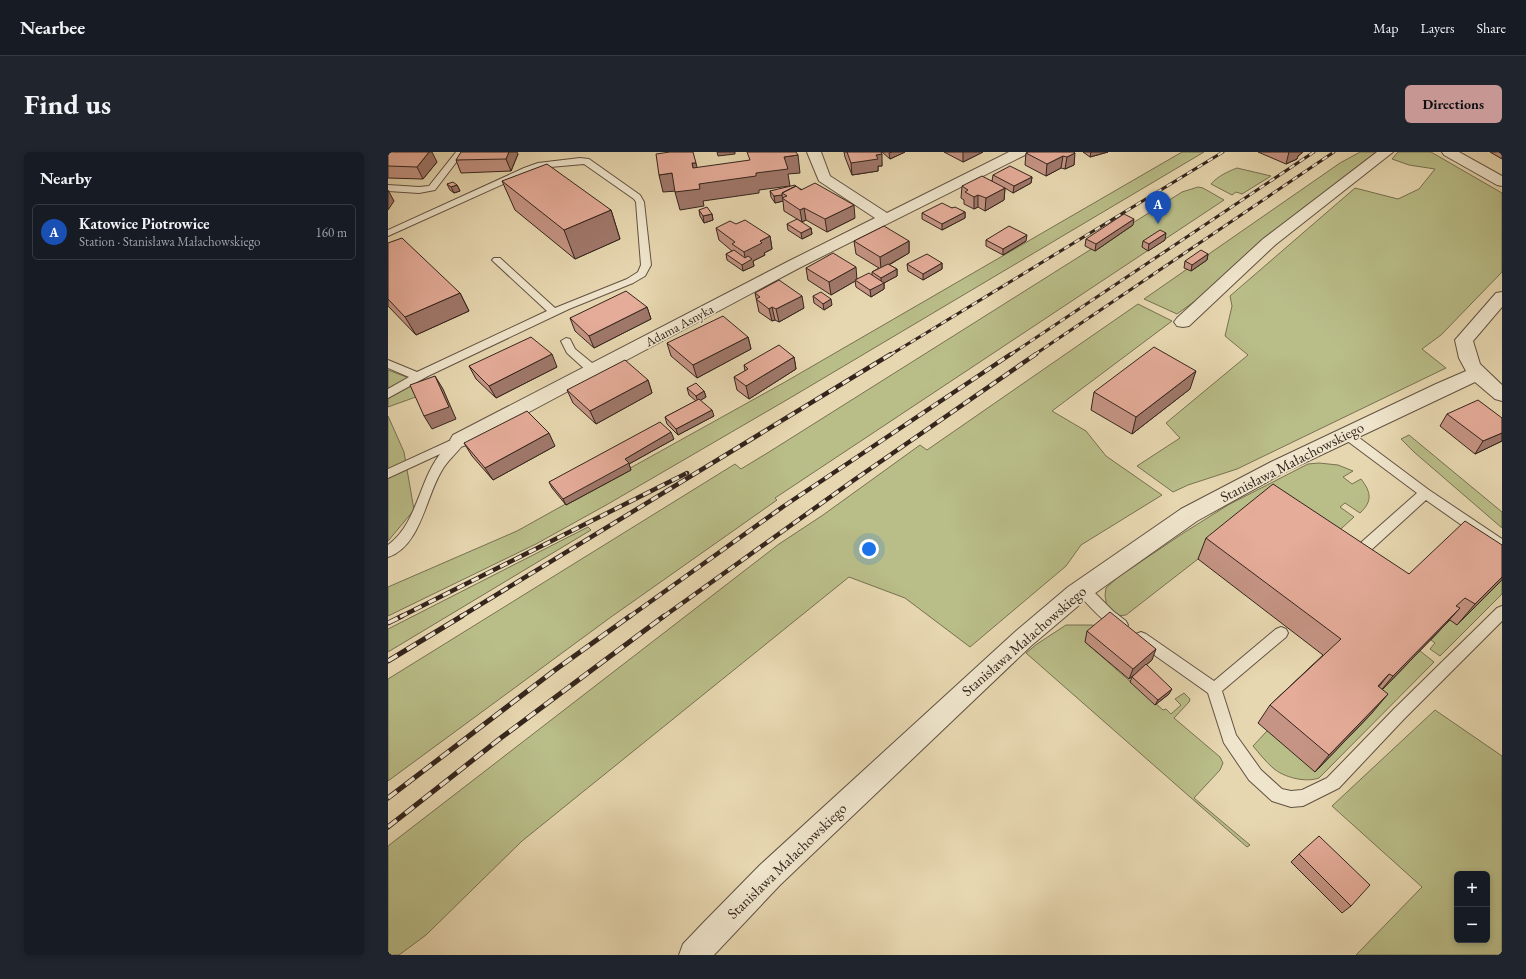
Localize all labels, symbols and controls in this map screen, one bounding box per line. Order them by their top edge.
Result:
text: Nearbee [20,15,85,40]
text: Map [1373,19,1398,37]
text: Layers [1420,19,1455,37]
text: Share [1477,19,1506,37]
button: Directions [1405,85,1502,123]
text: Find us [24,86,111,122]
text: Nearby [40,167,92,189]
pin: A [1145,191,1171,224]
text: Katowice Piotrowice [79,214,210,233]
text: A [49,224,59,241]
text: 160 m [316,224,347,241]
text: Station · Stanisława Małachowskiego [79,233,261,250]
street label: Adama Asnyka [641,300,717,351]
street label: Stanisława Małachowskiego [1217,417,1367,506]
your location [859,539,879,559]
street label: Stanisława Małachowskiego [957,581,1090,700]
street label: Stanisława Małachowskiego [723,799,850,923]
map controls [1454,871,1490,943]
button: + [1454,871,1490,907]
button: − [1454,907,1490,943]

